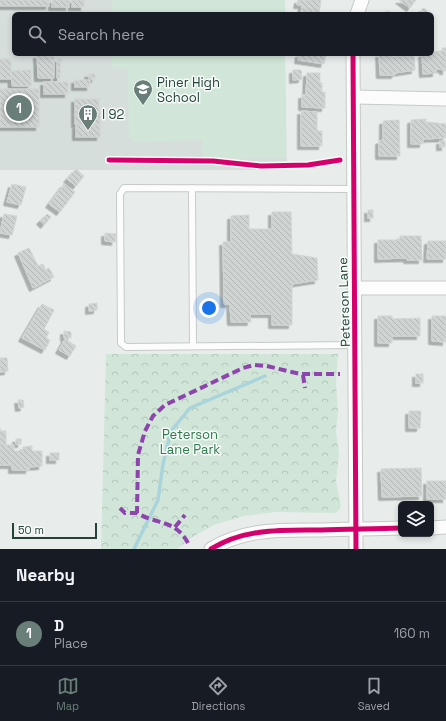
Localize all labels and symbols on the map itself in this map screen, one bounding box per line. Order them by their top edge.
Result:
place label: Piner High School [157,74,220,106]
school or university icon: Piner High School [132,78,154,106]
pin: 1 [6,93,32,123]
building icon: I 92 [77,103,99,131]
place label: I 92 [102,106,124,123]
street label: Peterson Lane [334,257,354,347]
your location [199,298,219,318]
park label: Peterson Lane Park [160,426,220,458]
scale bar [12,521,97,540]

